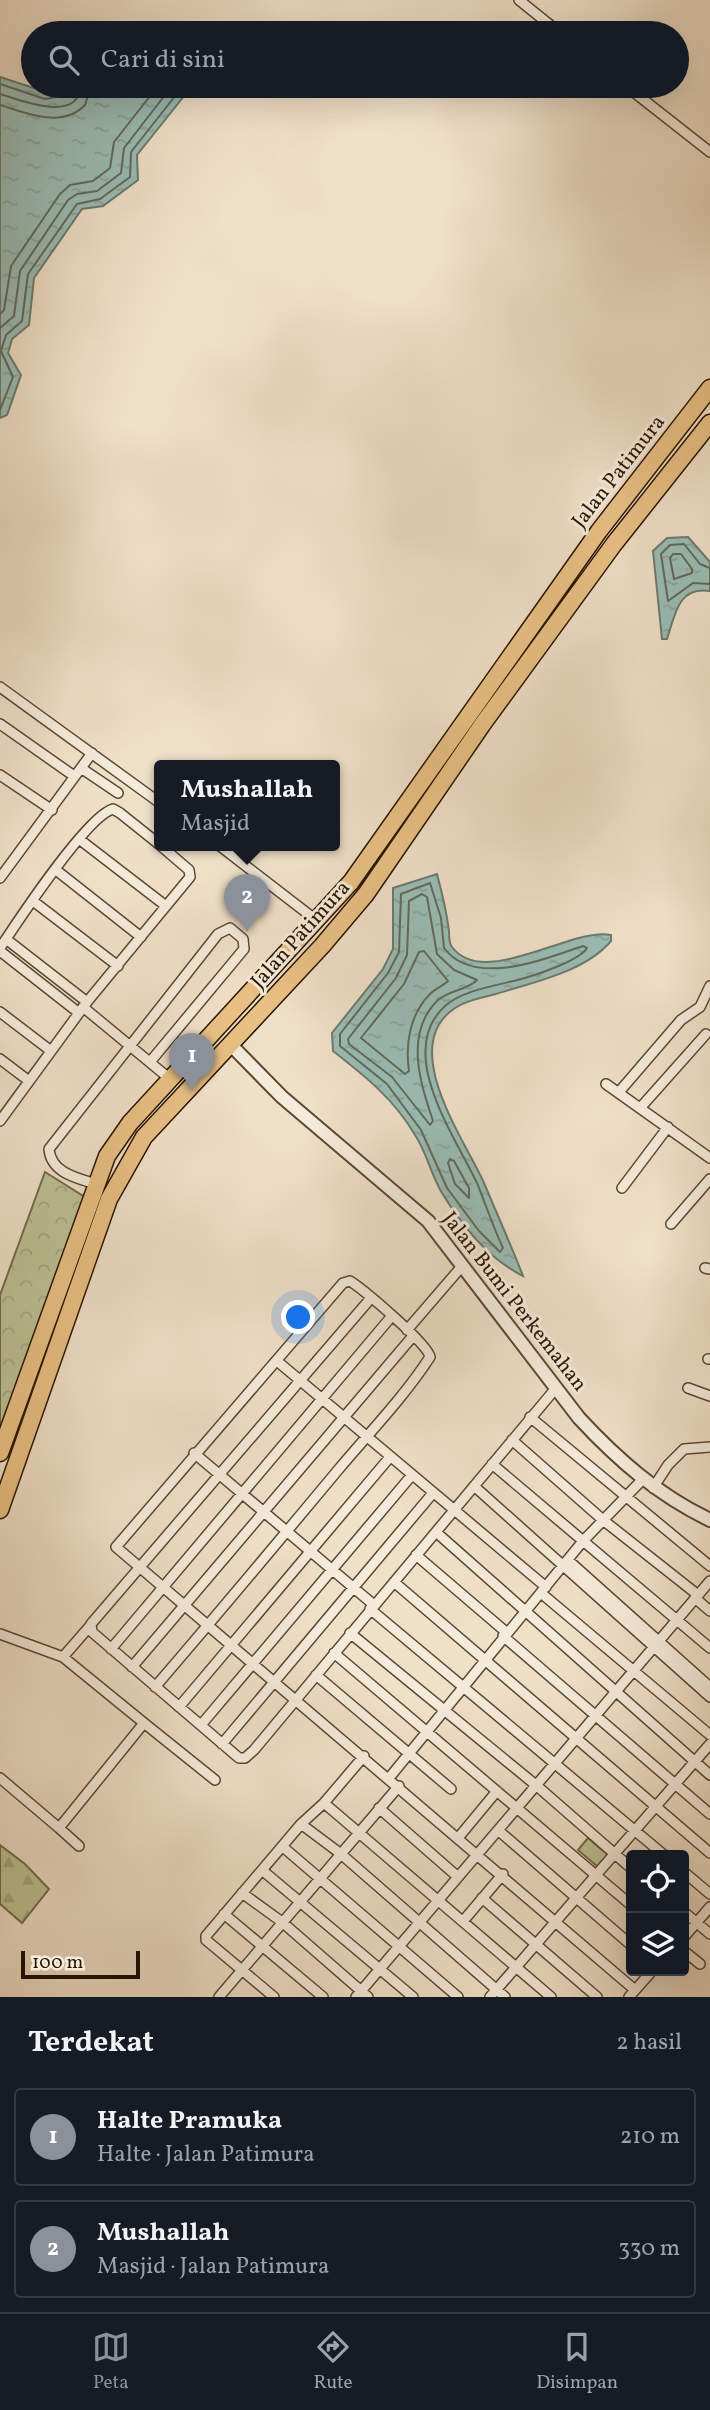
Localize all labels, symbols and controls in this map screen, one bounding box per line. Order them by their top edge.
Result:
search box [21,21,689,98]
icon: search [45,41,83,79]
text: Cari di sini [101,42,225,78]
street label: Jalan Patimura [566,409,672,535]
popup [154,760,340,851]
text: Mushallah [181,772,313,808]
text: Masjid [181,808,250,840]
pin: 2 [224,874,270,932]
street label: Jalan Patimura [245,875,357,995]
pin: 1 [169,1033,215,1091]
street label: Jalan Bumi Perkemahan [435,1206,593,1398]
your location [281,1300,315,1334]
map controls [626,1850,689,1976]
button: locate [626,1850,689,1913]
button: layers [626,1913,689,1976]
scale bar [21,1948,140,1980]
text: 100 m [32,1950,83,1976]
text: Terdekat [28,2022,154,2064]
text: 2 hasil [616,2027,682,2059]
text: Halte Pramuka [97,2103,282,2139]
text: 1 [48,2121,58,2153]
text: 210 m [620,2121,680,2153]
text: Halte · Jalan Patimura [97,2139,315,2171]
text: Mushallah [97,2215,229,2251]
text: 2 [47,2233,59,2265]
text: 330 m [618,2233,680,2265]
text: Masjid · Jalan Patimura [97,2251,329,2283]
tab: Peta [92,2328,130,2396]
tab: Rute [313,2328,353,2396]
tab: Disimpan [536,2328,618,2396]

